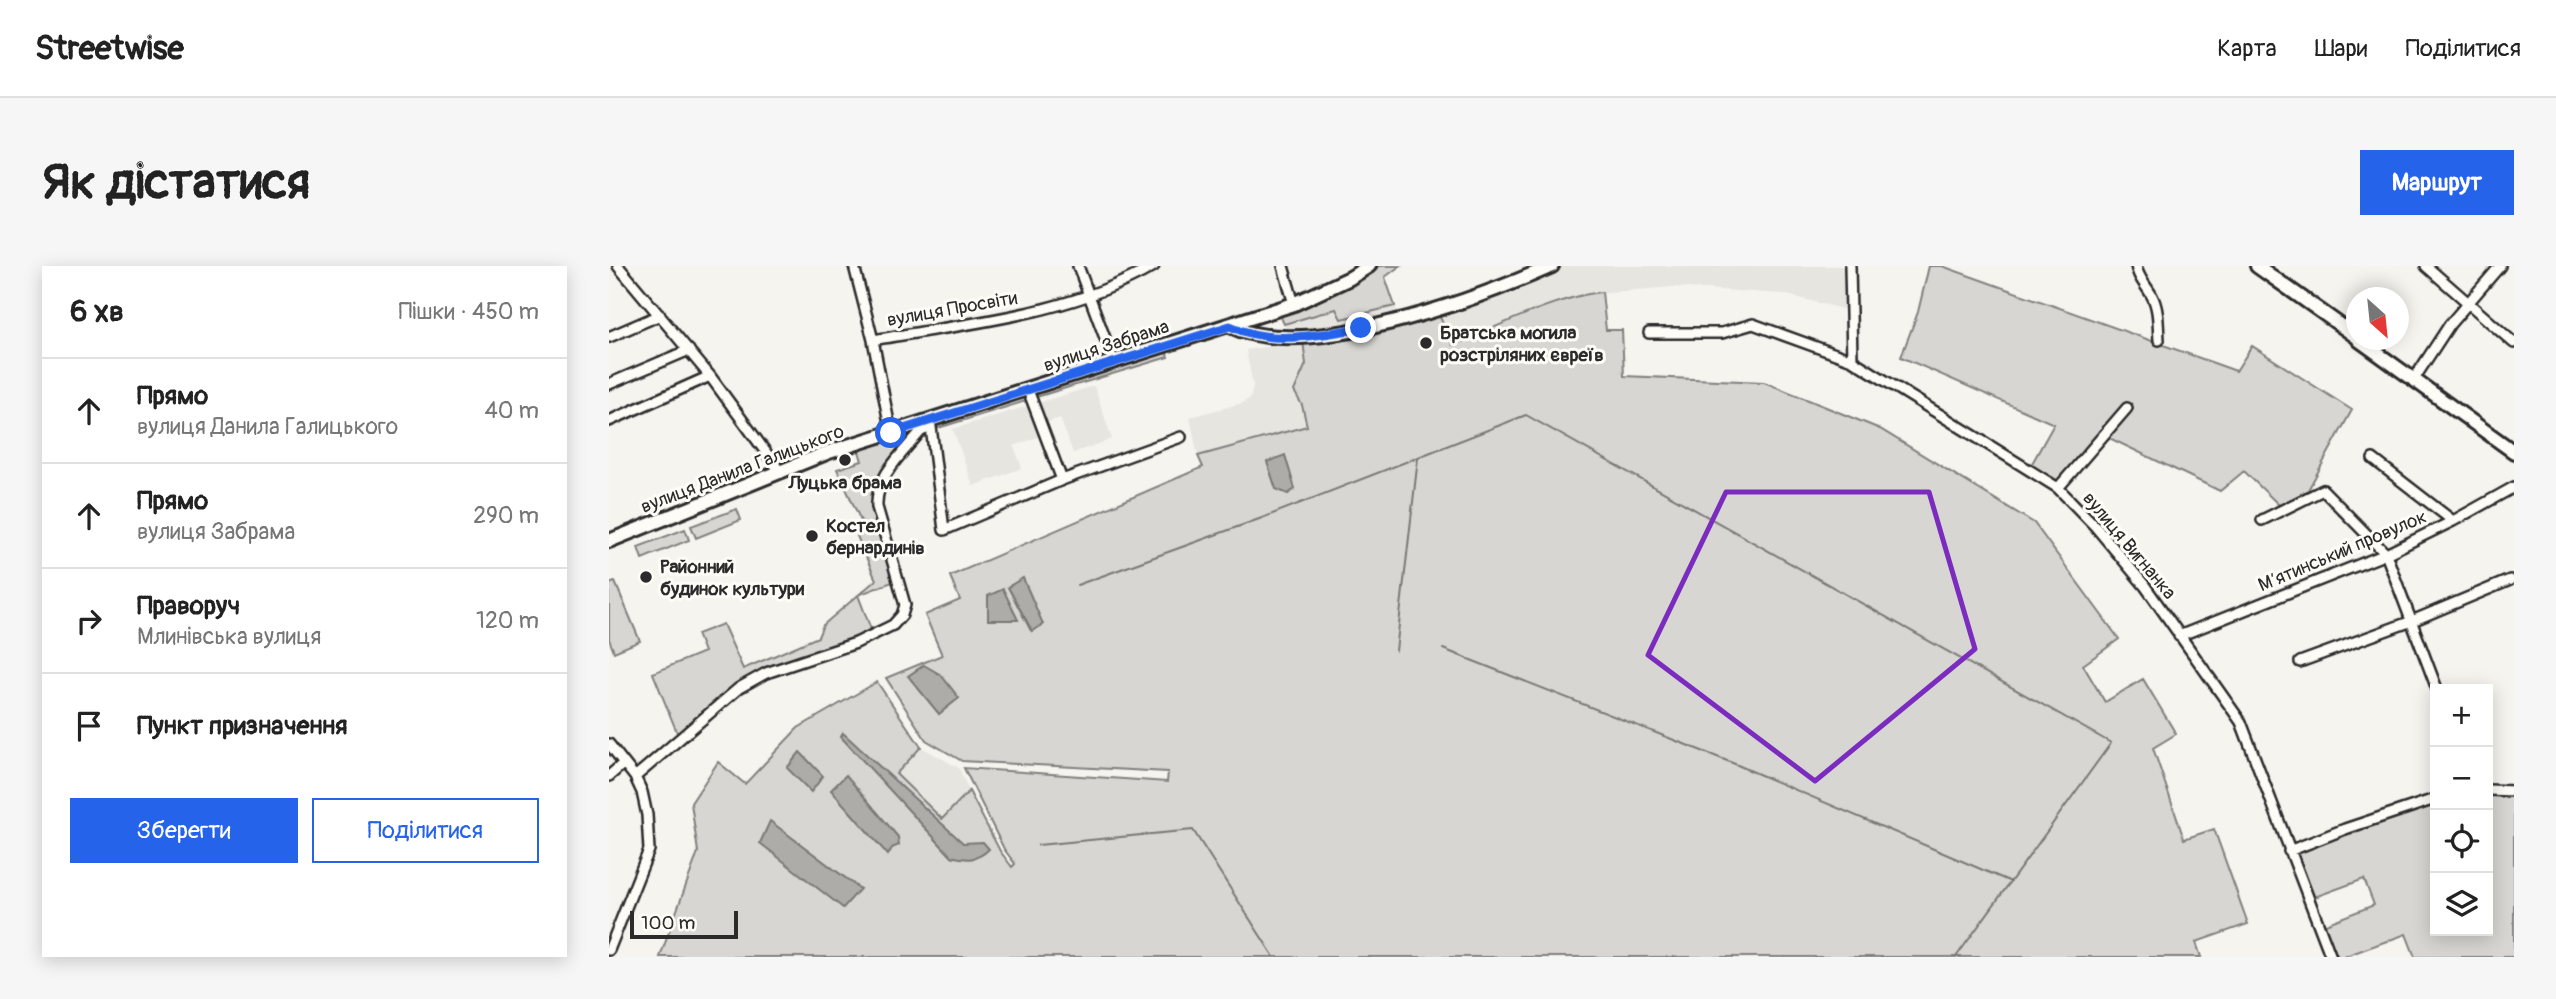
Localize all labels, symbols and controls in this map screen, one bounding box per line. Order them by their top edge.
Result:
text: Streetwise [35,28,184,69]
text: Карта [2217,34,2277,63]
text: Шари [2315,34,2368,63]
text: Поділитися [2406,34,2521,63]
button: Маршрут [2360,150,2514,215]
text: Як дістатися [42,152,310,213]
street label: вулиця Просвіти [885,286,1020,332]
north arrow [2346,287,2409,350]
text: 6 хв [70,293,124,330]
text: Пішки · 450 m [398,297,539,326]
route end [1345,312,1376,343]
street label: вулиця Забрама [1040,314,1172,378]
place label: Братська могила розстріляних євреїв [1440,321,1604,367]
marker: Братська могила розстріляних євреїв [1418,335,1434,351]
text: Прямо [137,380,208,412]
icon: ahead [70,392,108,430]
text: 40 m [485,396,539,425]
text: вулиця Данила Галицького [137,412,398,441]
route start [875,417,906,448]
street label: вулиця Данила Галицького [637,419,847,519]
marker: Луцька брама [837,452,853,468]
place label: Луцька брама [788,471,902,495]
text: Прямо [137,485,208,517]
street label: вулиця Вигнанка [2077,487,2181,604]
icon: ahead [70,497,108,535]
text: 290 m [473,501,539,530]
street label: Мʼятинський провулок [2255,504,2430,597]
place label: Костел бернардинів [826,514,925,560]
text: вулиця Забрама [137,517,295,546]
marker: Костел бернардинів [804,528,820,544]
place label: Районний будинок культури [660,555,805,601]
marker: Районний будинок культури [638,569,654,585]
text: Праворуч [137,590,240,622]
icon: right [70,602,108,640]
text: 120 m [476,606,539,635]
text: Млинівська вулиця [137,622,321,651]
map controls [2430,684,2493,936]
button: + [2430,684,2493,747]
icon: arrive [70,707,108,745]
text: Пункт призначення [137,710,348,742]
button: − [2430,747,2493,810]
button: Зберегти [70,798,298,863]
button: Поділитися [312,798,539,863]
button: locate [2430,810,2493,873]
button: layers [2430,873,2493,936]
scale bar [630,908,739,940]
text: 100 m [641,911,695,935]

